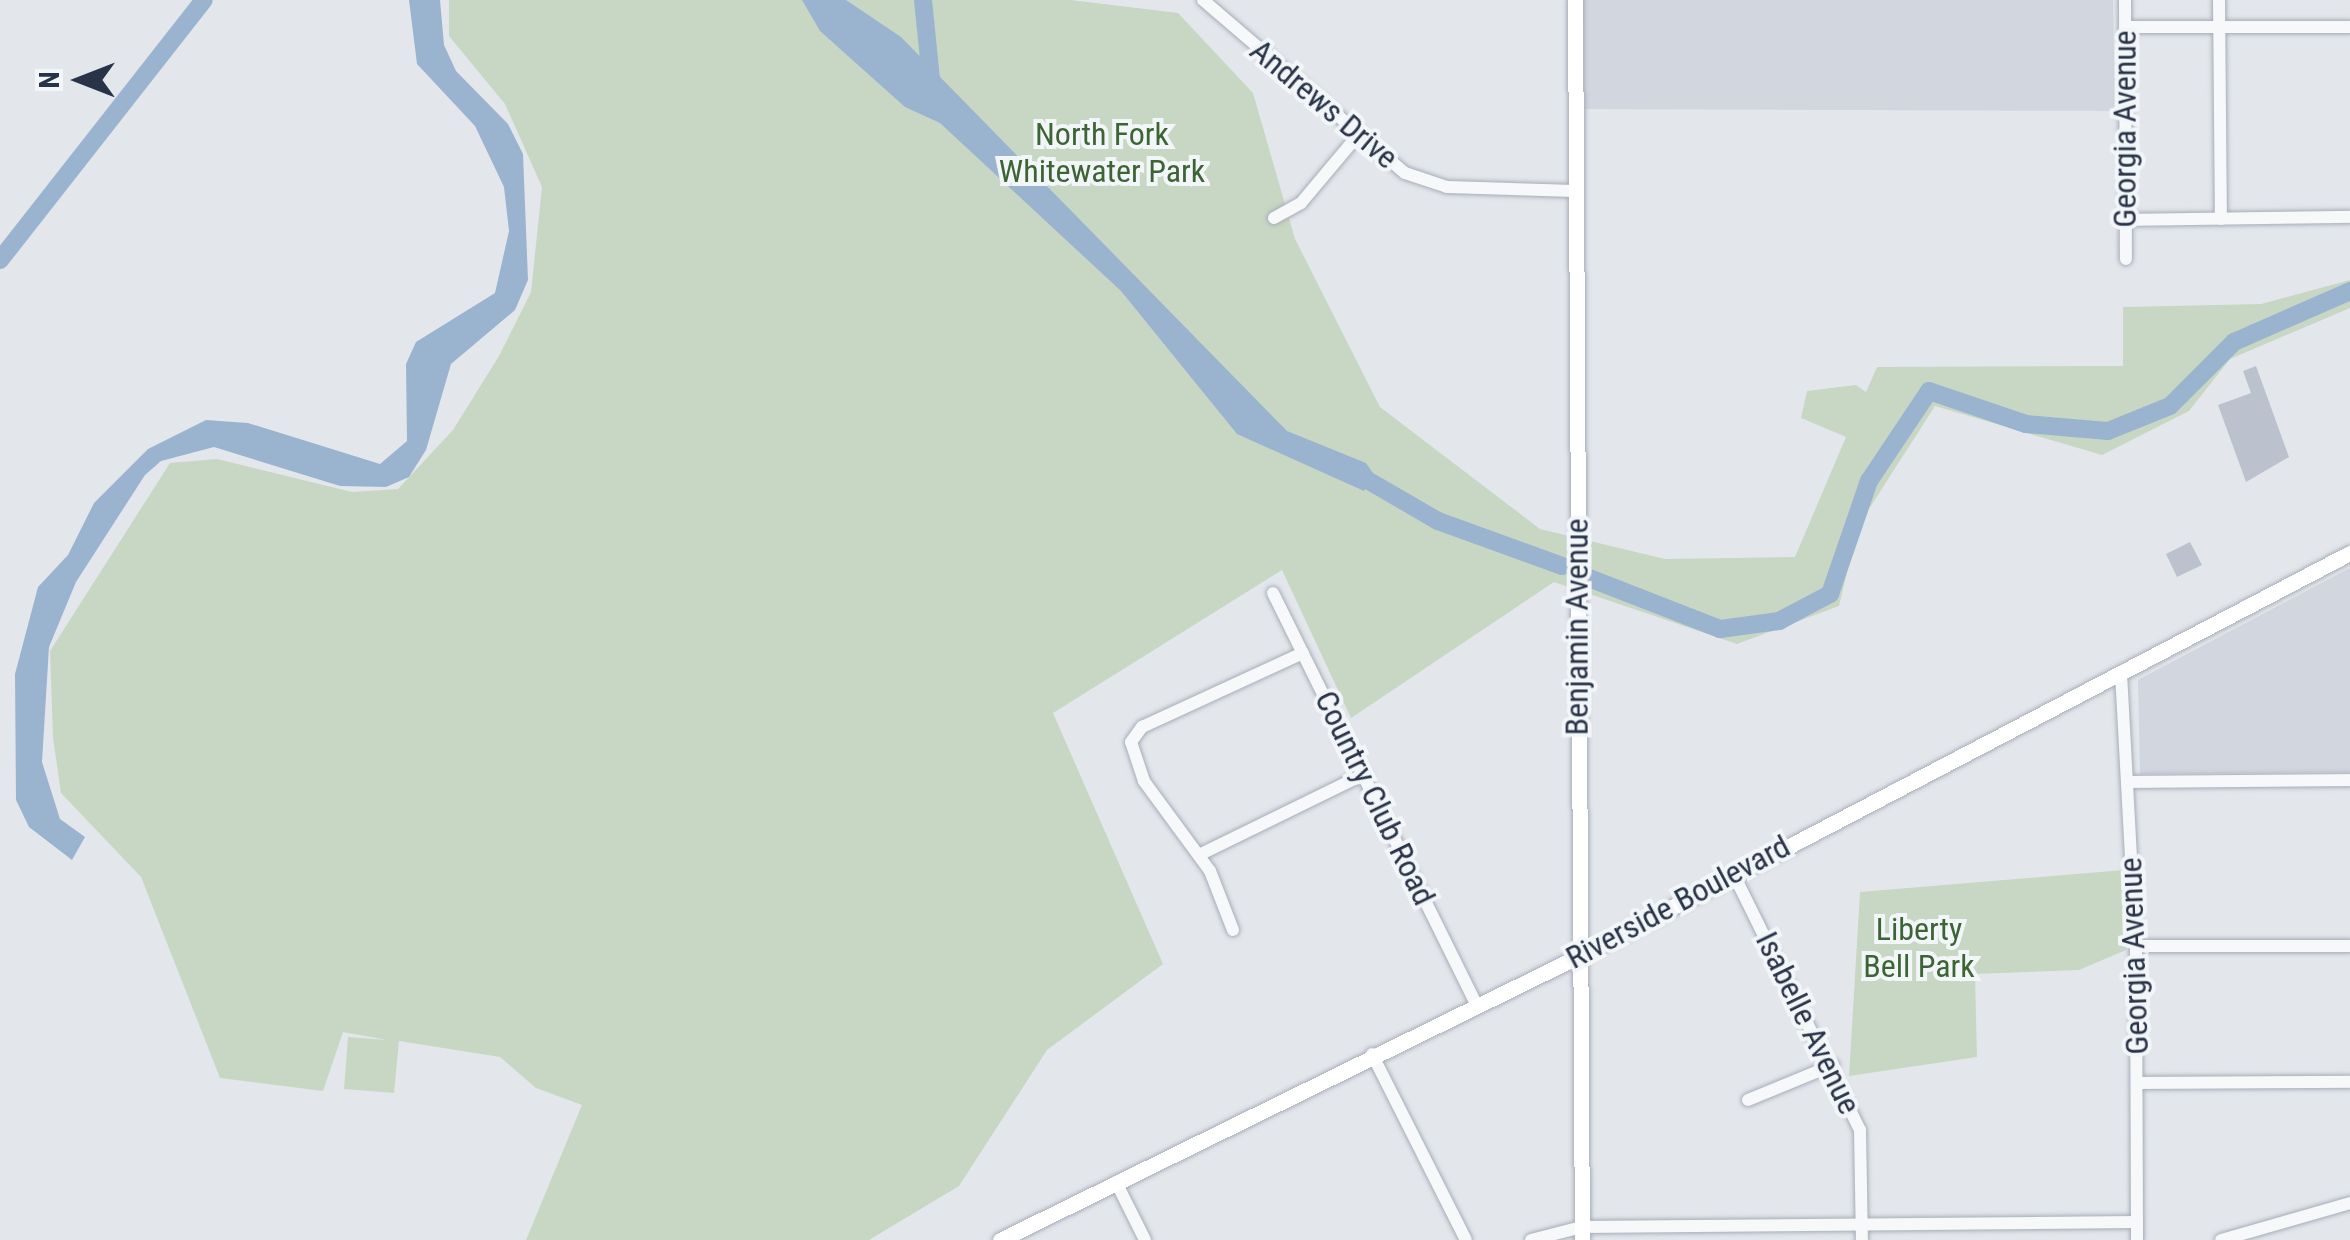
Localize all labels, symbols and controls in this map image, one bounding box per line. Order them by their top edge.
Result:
north arrow [30,30,130,130]
street label: Georgia Avenue [2106,30,2144,228]
street label: Andrews Drive [1242,31,1406,177]
text: N [33,71,66,89]
park label: North Fork Whitewater Park [999,116,1205,191]
street label: Benjamin Avenue [1558,519,1596,735]
street label: Country Club Road [1307,685,1443,911]
street label: Riverside Boulevard [1560,827,1796,977]
street label: Georgia Avenue [2111,857,2157,1055]
park label: Liberty Bell Park [1863,911,1975,986]
street label: Isabelle Avenue [1747,926,1869,1120]

